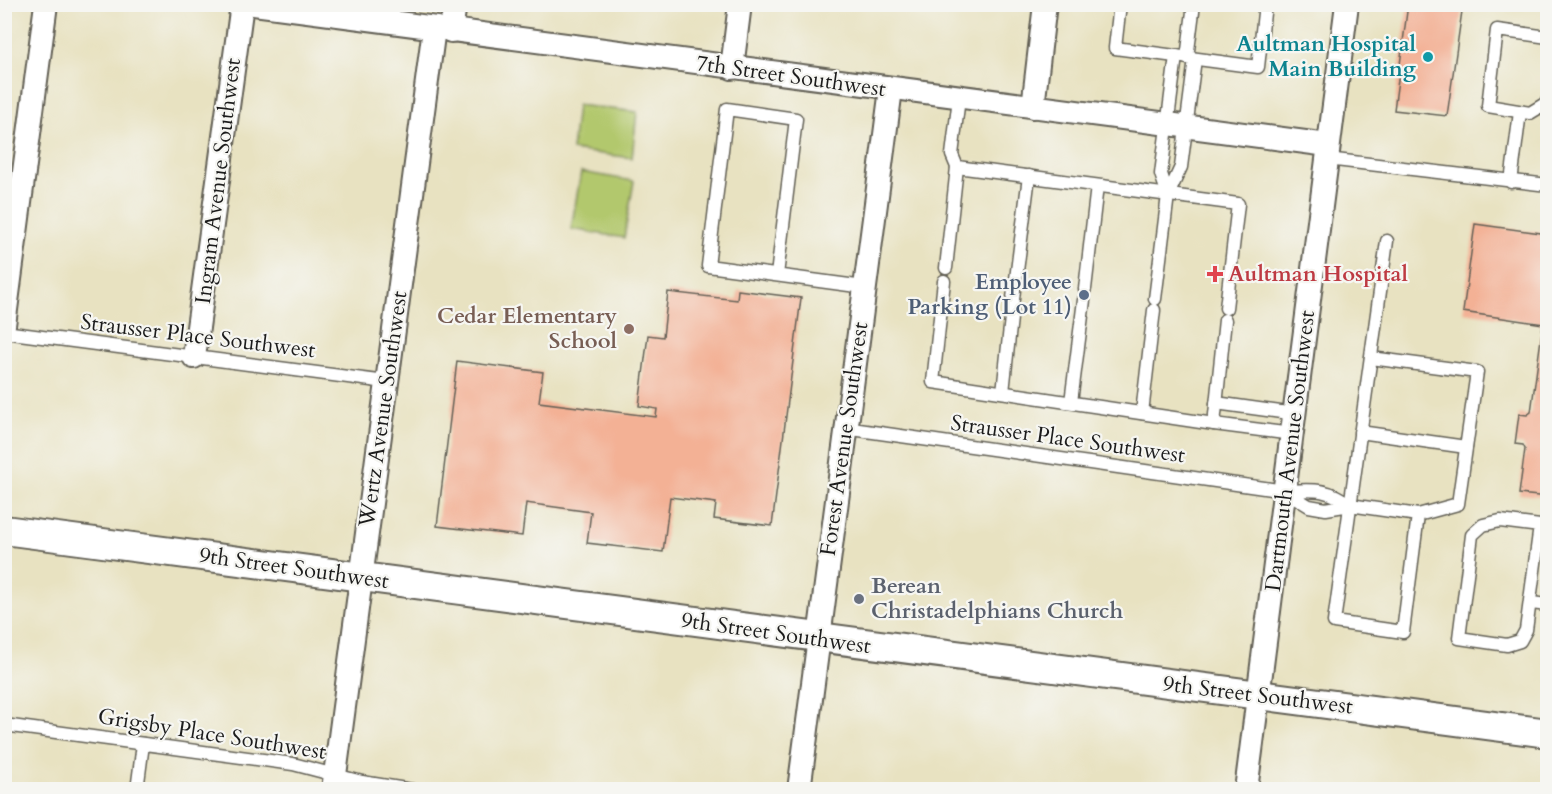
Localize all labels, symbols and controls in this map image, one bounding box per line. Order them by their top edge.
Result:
place label: Aultman Hospital Main Building [1236,29,1417,84]
street label: 7th Street Southwest [694,48,888,104]
marker: Aultman Hospital Main Building [1421,50,1435,64]
street label: Ingram Avenue Southwest [188,56,248,306]
place label: Aultman Hospital [1228,259,1408,289]
marker: Aultman Hospital [1206,265,1224,283]
place label: Employee Parking (Lot 11) [907,267,1072,322]
marker: Employee Parking (Lot 11) [1077,288,1091,302]
street label: Wertz Avenue Southwest [351,289,414,530]
place label: Cedar Elementary School [437,301,618,356]
street label: Strausser Place Southwest [79,307,317,365]
street label: Dartmouth Avenue Southwest [1258,309,1322,593]
street label: Forest Avenue Southwest [813,320,875,558]
marker: Cedar Elementary School [622,322,636,336]
street label: Strausser Place Southwest [949,408,1187,470]
street label: 9th Street Southwest [197,540,391,596]
place label: Berean Christadelphians Church [871,571,1123,626]
marker: Berean Christadelphians Church [852,592,866,606]
street label: 9th Street Southwest [679,605,873,661]
street label: 9th Street Southwest [1161,668,1355,722]
street label: Grigsby Place Southwest [96,701,328,767]

